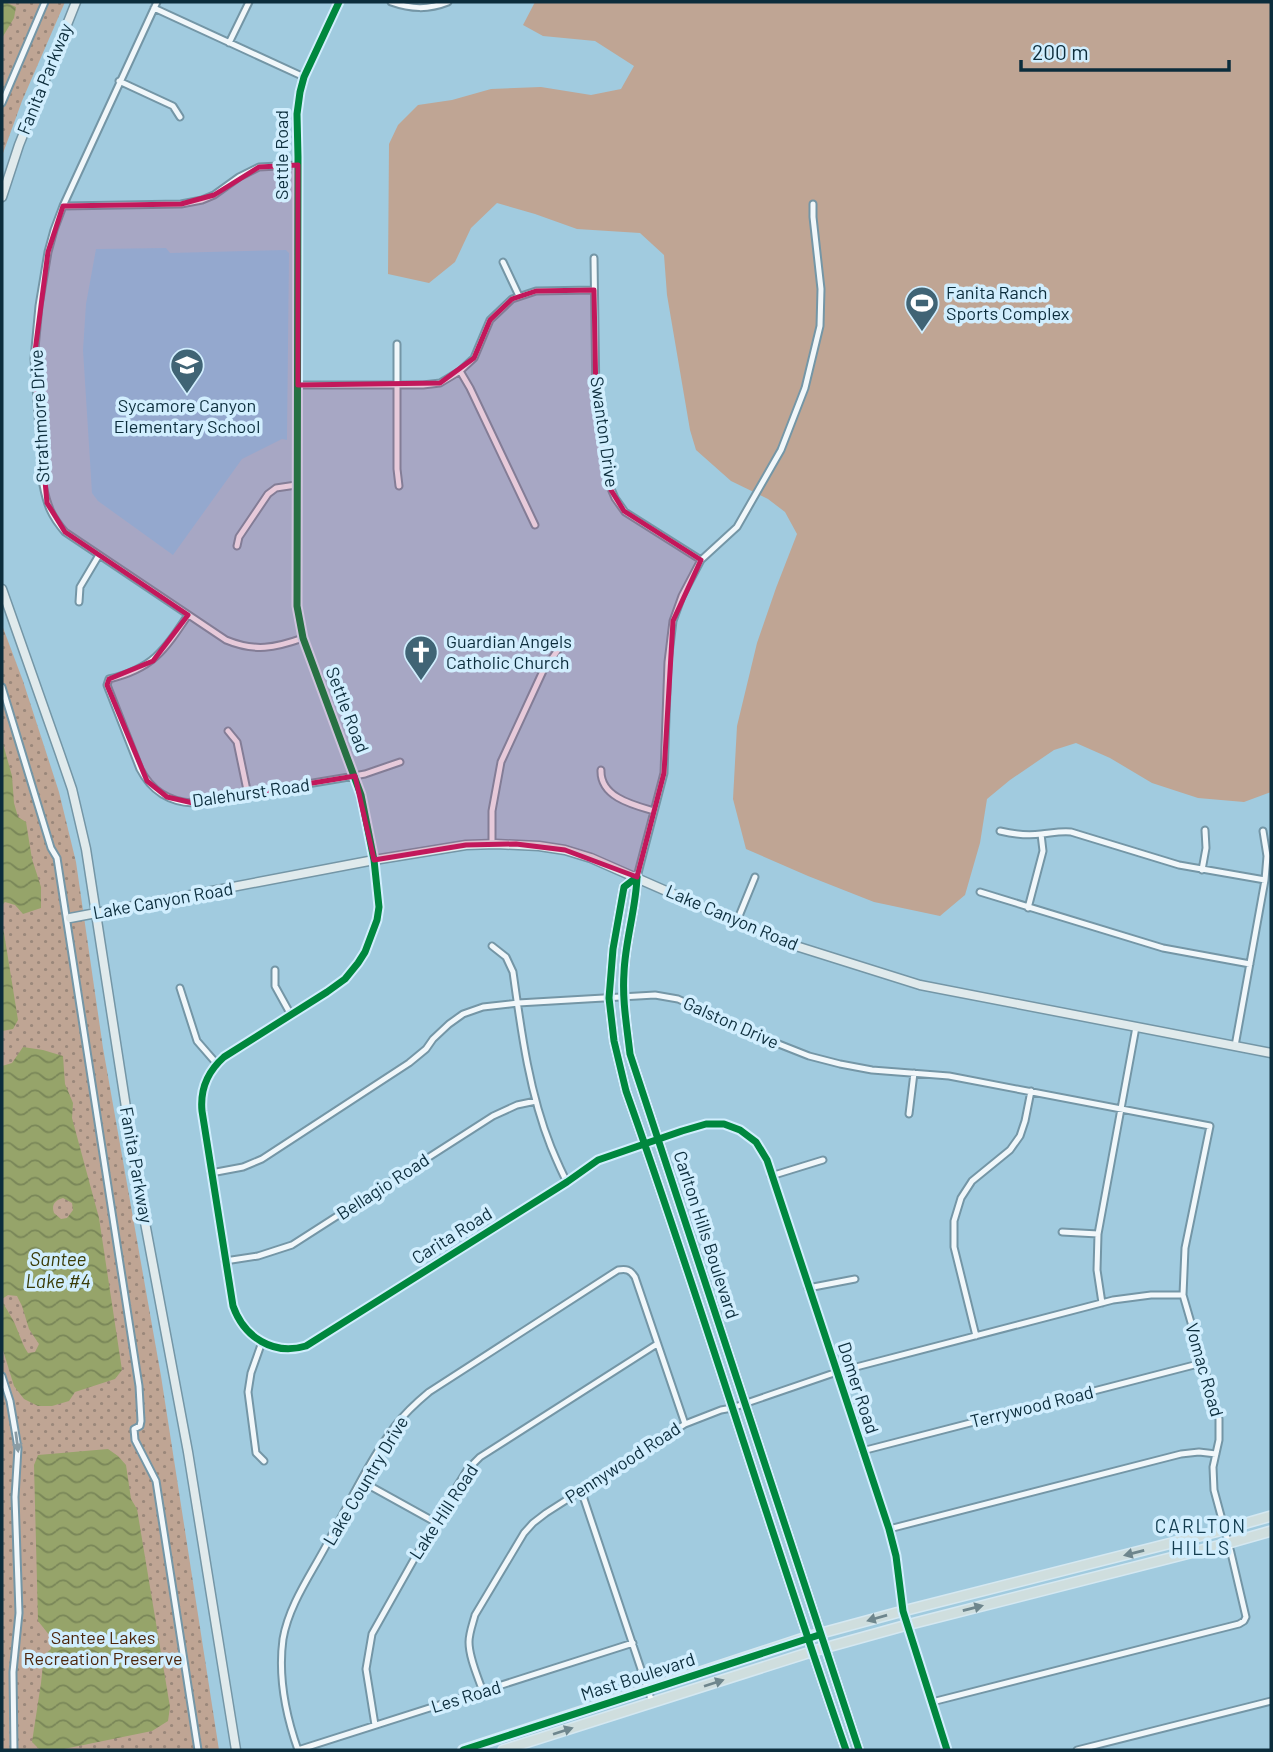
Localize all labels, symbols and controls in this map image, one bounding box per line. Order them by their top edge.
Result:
street label: Fanita Parkway [12,20,76,137]
scale bar [1021,28,1229,72]
text: 200 m [1032,39,1089,64]
street label: Settle Road [270,110,292,200]
place label: Fanita Ranch Sports Complex [946,281,1070,324]
sports icon: Fanita Ranch Sports Complex [903,284,941,333]
school or university icon: Sycamore Canyon Elementary School [168,346,206,395]
street label: Strathmore Drive [25,349,53,483]
street label: Swanton Drive [586,375,624,489]
place label: Sycamore Canyon Elementary School [114,394,260,437]
place label: Guardian Angels Catholic Church [446,630,572,673]
church icon: Guardian Angels Catholic Church [402,633,440,682]
street label: Settle Road [321,664,374,756]
street label: Dalehurst Road [191,773,311,811]
street label: Lake Canyon Road [91,877,235,923]
street label: Lake Canyon Road [663,879,802,955]
street label: Galston Drive [680,991,783,1053]
street label: Fanita Parkway [116,1105,158,1225]
street label: Bellagio Road [332,1148,433,1224]
street label: Carlton Hills Boulevard [669,1148,744,1321]
street label: Carita Road [407,1202,496,1268]
water label: Santee Lake #4 [25,1247,91,1292]
street label: Vomac Road [1181,1320,1229,1419]
street label: Domer Road [834,1339,884,1436]
street label: Terrywood Road [968,1380,1096,1432]
street label: Lake Country Drive [318,1412,412,1549]
street label: Pennywood Road [561,1417,684,1508]
one-way arrow [11,1431,22,1453]
street label: Lake Hill Road [404,1460,482,1563]
district label: CARLTON HILLS [1155,1514,1247,1559]
one-way arrow [1123,1548,1145,1559]
one-way arrow [963,1602,985,1613]
one-way arrow [867,1614,888,1624]
park label: Santee Lakes Recreation Preserve [24,1626,182,1669]
street label: Mast Boulevard [578,1647,698,1705]
street label: Les Road [428,1675,503,1717]
one-way arrow [703,1677,724,1687]
one-way arrow [553,1725,574,1736]

